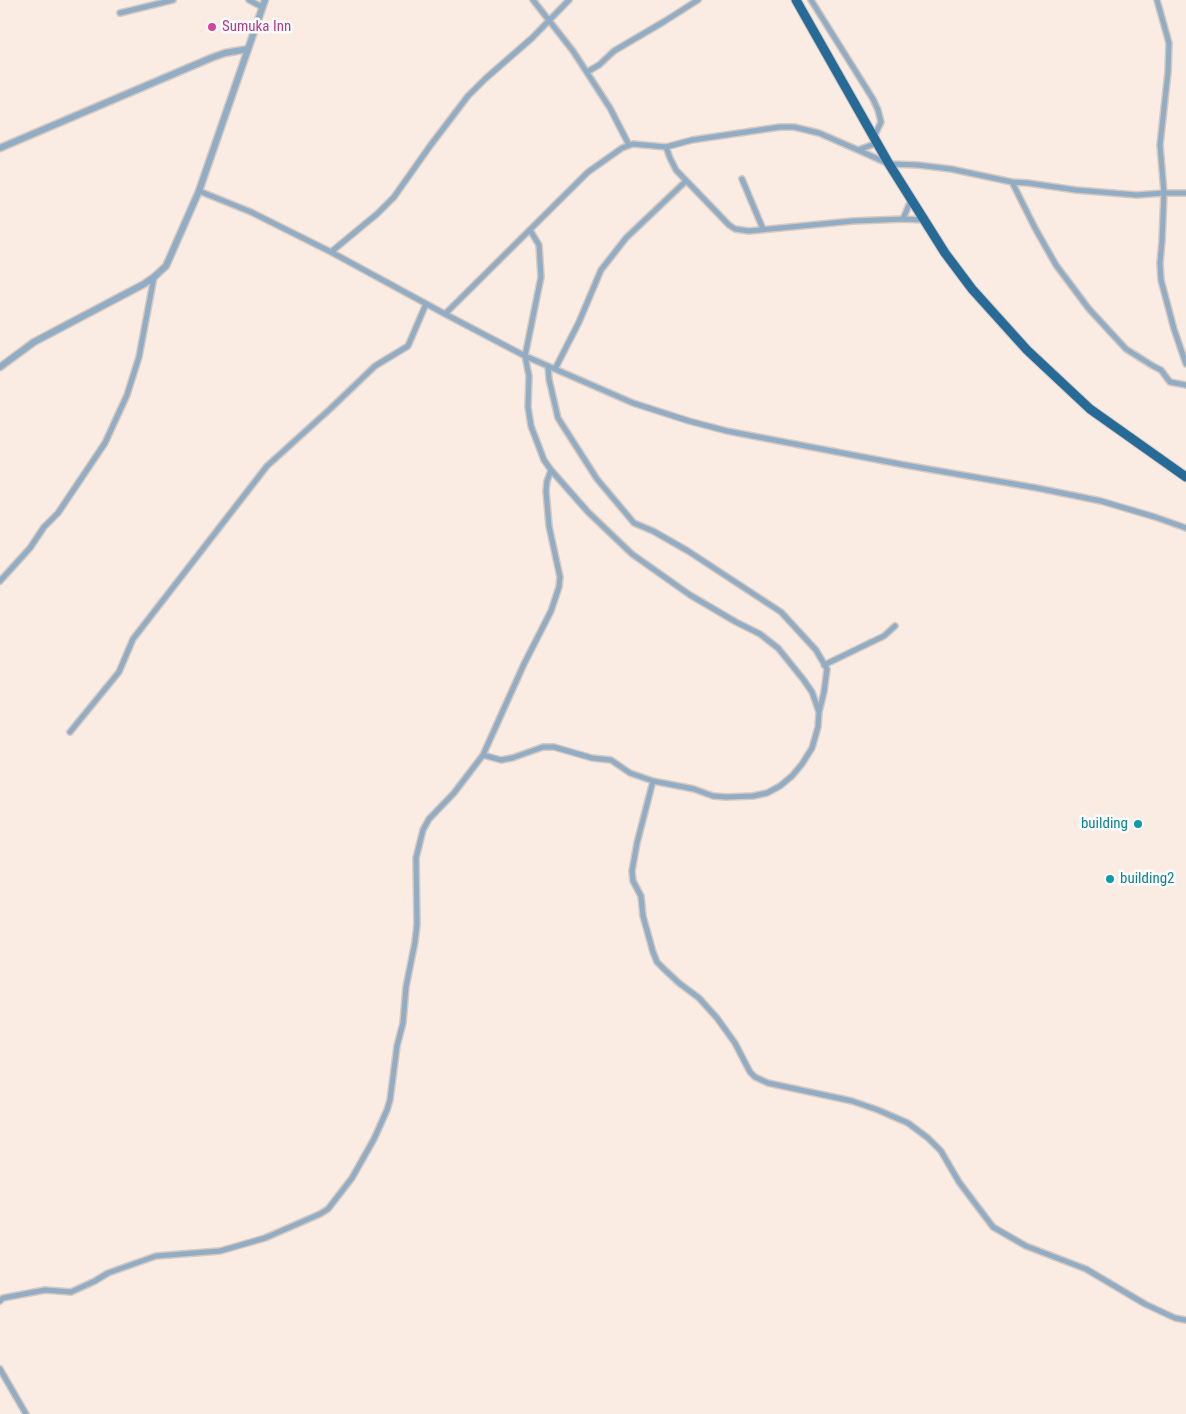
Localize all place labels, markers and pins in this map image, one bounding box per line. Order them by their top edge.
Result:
place label: Sumuka Inn [222,18,291,36]
marker: Sumuka Inn [206,21,218,33]
place label: building [1081,815,1128,833]
marker: building [1132,818,1144,830]
place label: building2 [1120,870,1174,888]
marker: building2 [1104,873,1116,885]

